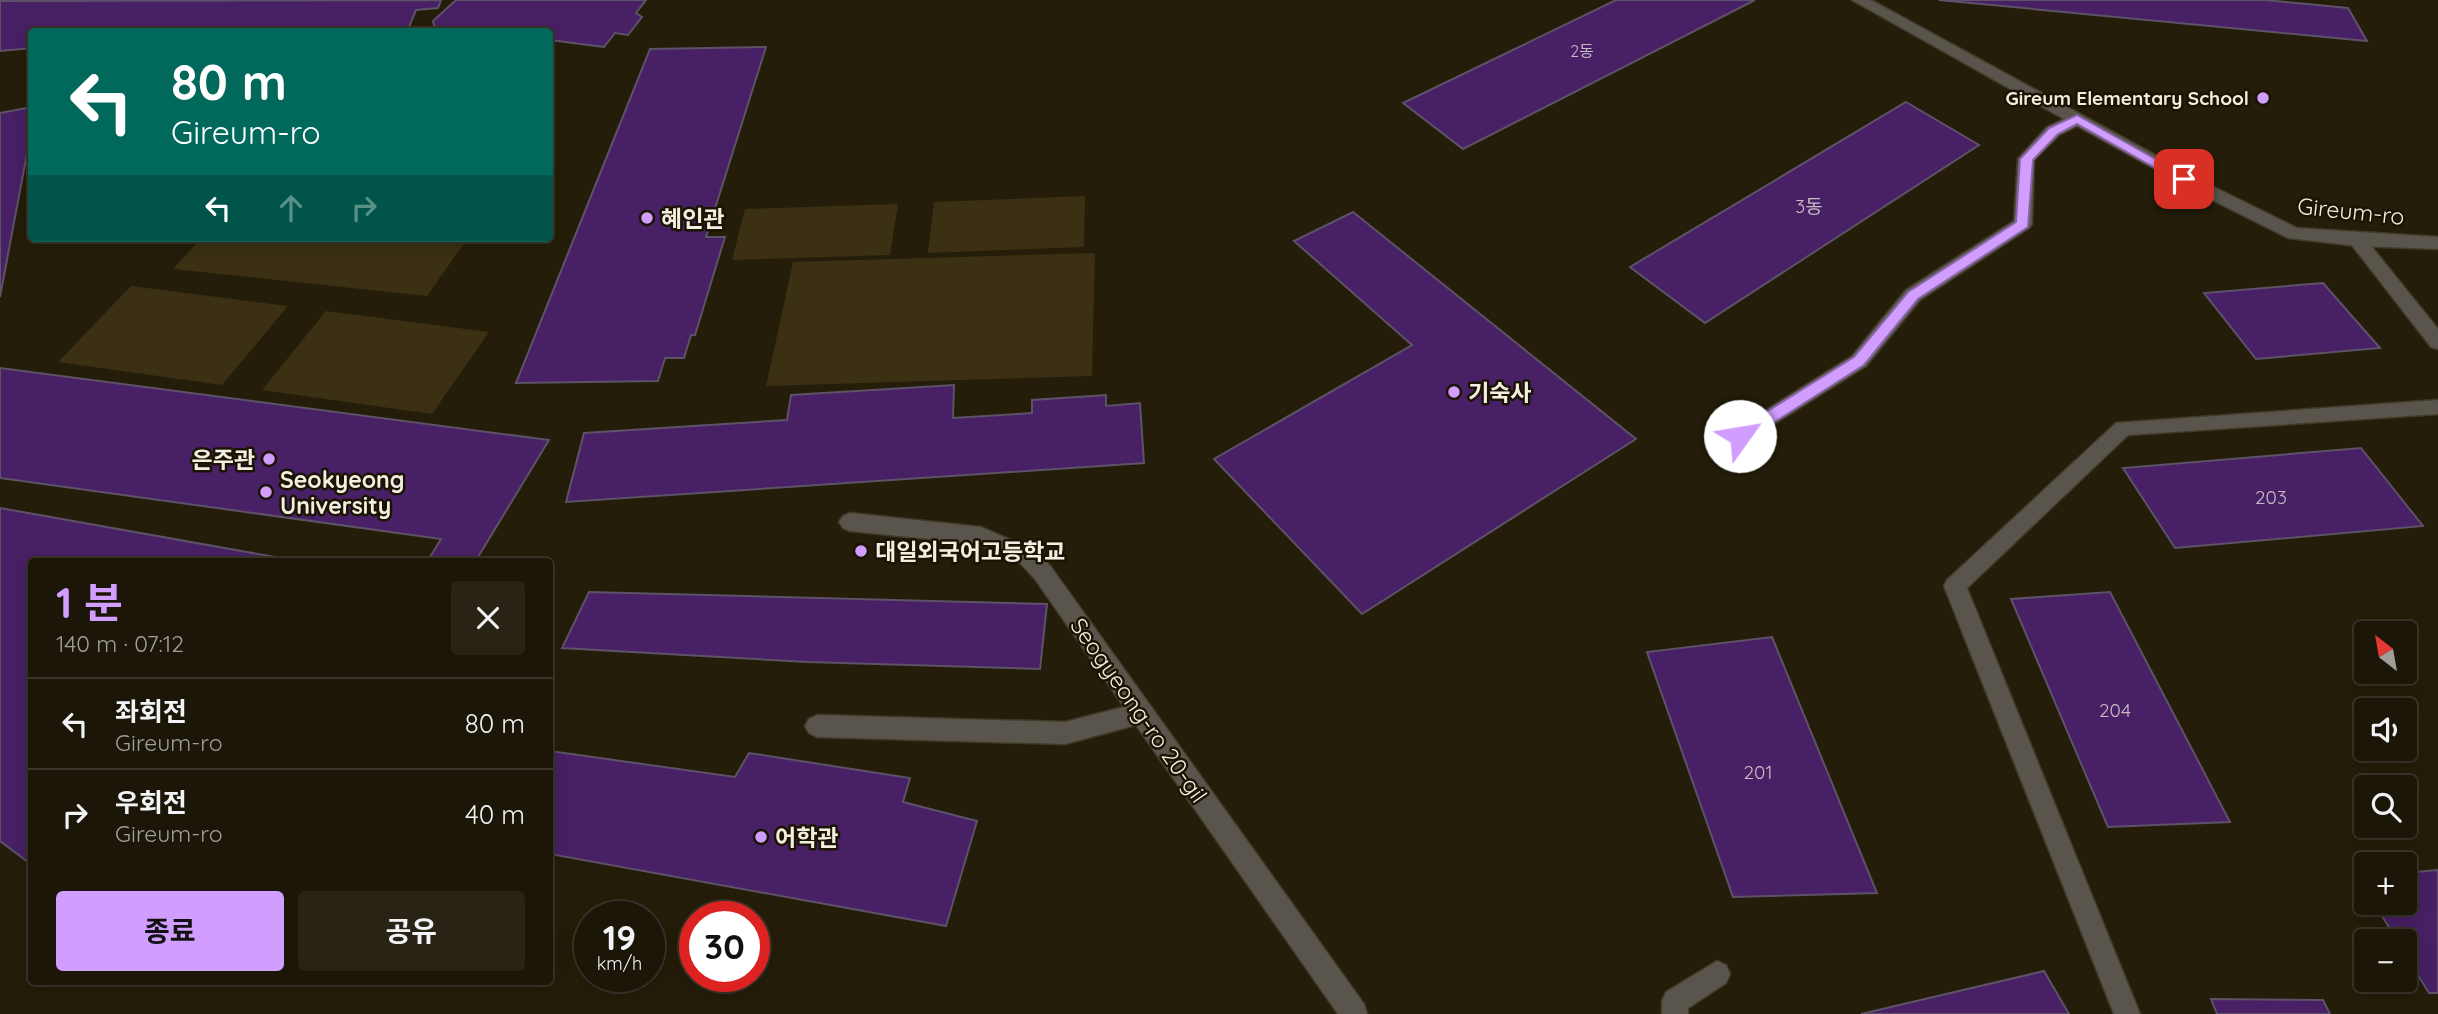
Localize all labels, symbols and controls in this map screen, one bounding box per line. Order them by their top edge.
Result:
house number: 2동 [1570,41,1594,61]
text: 80 m [171,51,287,112]
icon: left [56,56,147,147]
place label: Gireum Elementary School [2006,86,2249,110]
marker: Gireum Elementary School [2255,90,2271,106]
text: Gireum-ro [171,112,321,152]
pin [2154,149,2214,209]
icon: arrive [2165,160,2203,198]
icon: left [199,189,237,227]
icon: ahead [272,189,310,227]
icon: right [345,189,383,227]
street label: Gireum-ro [2296,191,2406,231]
house number: 3동 [1795,194,1823,218]
place label: 혜인관 [661,204,724,233]
marker: 혜인관 [639,210,655,226]
place label: 기숙사 [1468,378,1531,407]
marker: 기숙사 [1446,384,1462,400]
position arrow [1703,399,1777,473]
place label: 은주관 [192,445,255,474]
marker: 은주관 [261,451,277,467]
place label: Seokyeong University [280,465,404,520]
marker: Seokyeong University [258,484,274,500]
house number: 203 [2255,485,2287,509]
place label: 대일외국어고등학교 [875,537,1065,566]
marker: 대일외국어고등학교 [853,543,869,559]
text: 1 분 [56,576,123,629]
button: close [451,581,525,655]
street label: Seogyeong-ro 20-gil [1064,612,1214,808]
north arrow [2354,621,2417,684]
map controls [2354,621,2417,992]
text: 140 m · 07:12 [56,629,184,658]
text: 좌회전 [115,695,187,728]
house number: 204 [2099,698,2131,722]
button: sound [2354,698,2417,761]
icon: left [56,705,94,743]
text: 80 m [465,707,525,740]
text: Gireum-ro [115,728,223,757]
house number: 201 [1744,760,1772,784]
button: search [2354,775,2417,838]
text: 우회전 [115,786,187,819]
icon: right [56,796,94,834]
text: 40 m [465,798,525,831]
text: Gireum-ro [115,819,223,848]
place label: 어학관 [775,823,838,852]
marker: 어학관 [753,829,769,845]
button: + [2354,852,2417,915]
button: 종료 [56,891,284,971]
button: 공유 [298,891,525,971]
speed limit sign: 30 [679,901,770,992]
text: 19 [603,915,636,959]
button: − [2354,929,2417,992]
text: km/h [597,952,642,975]

